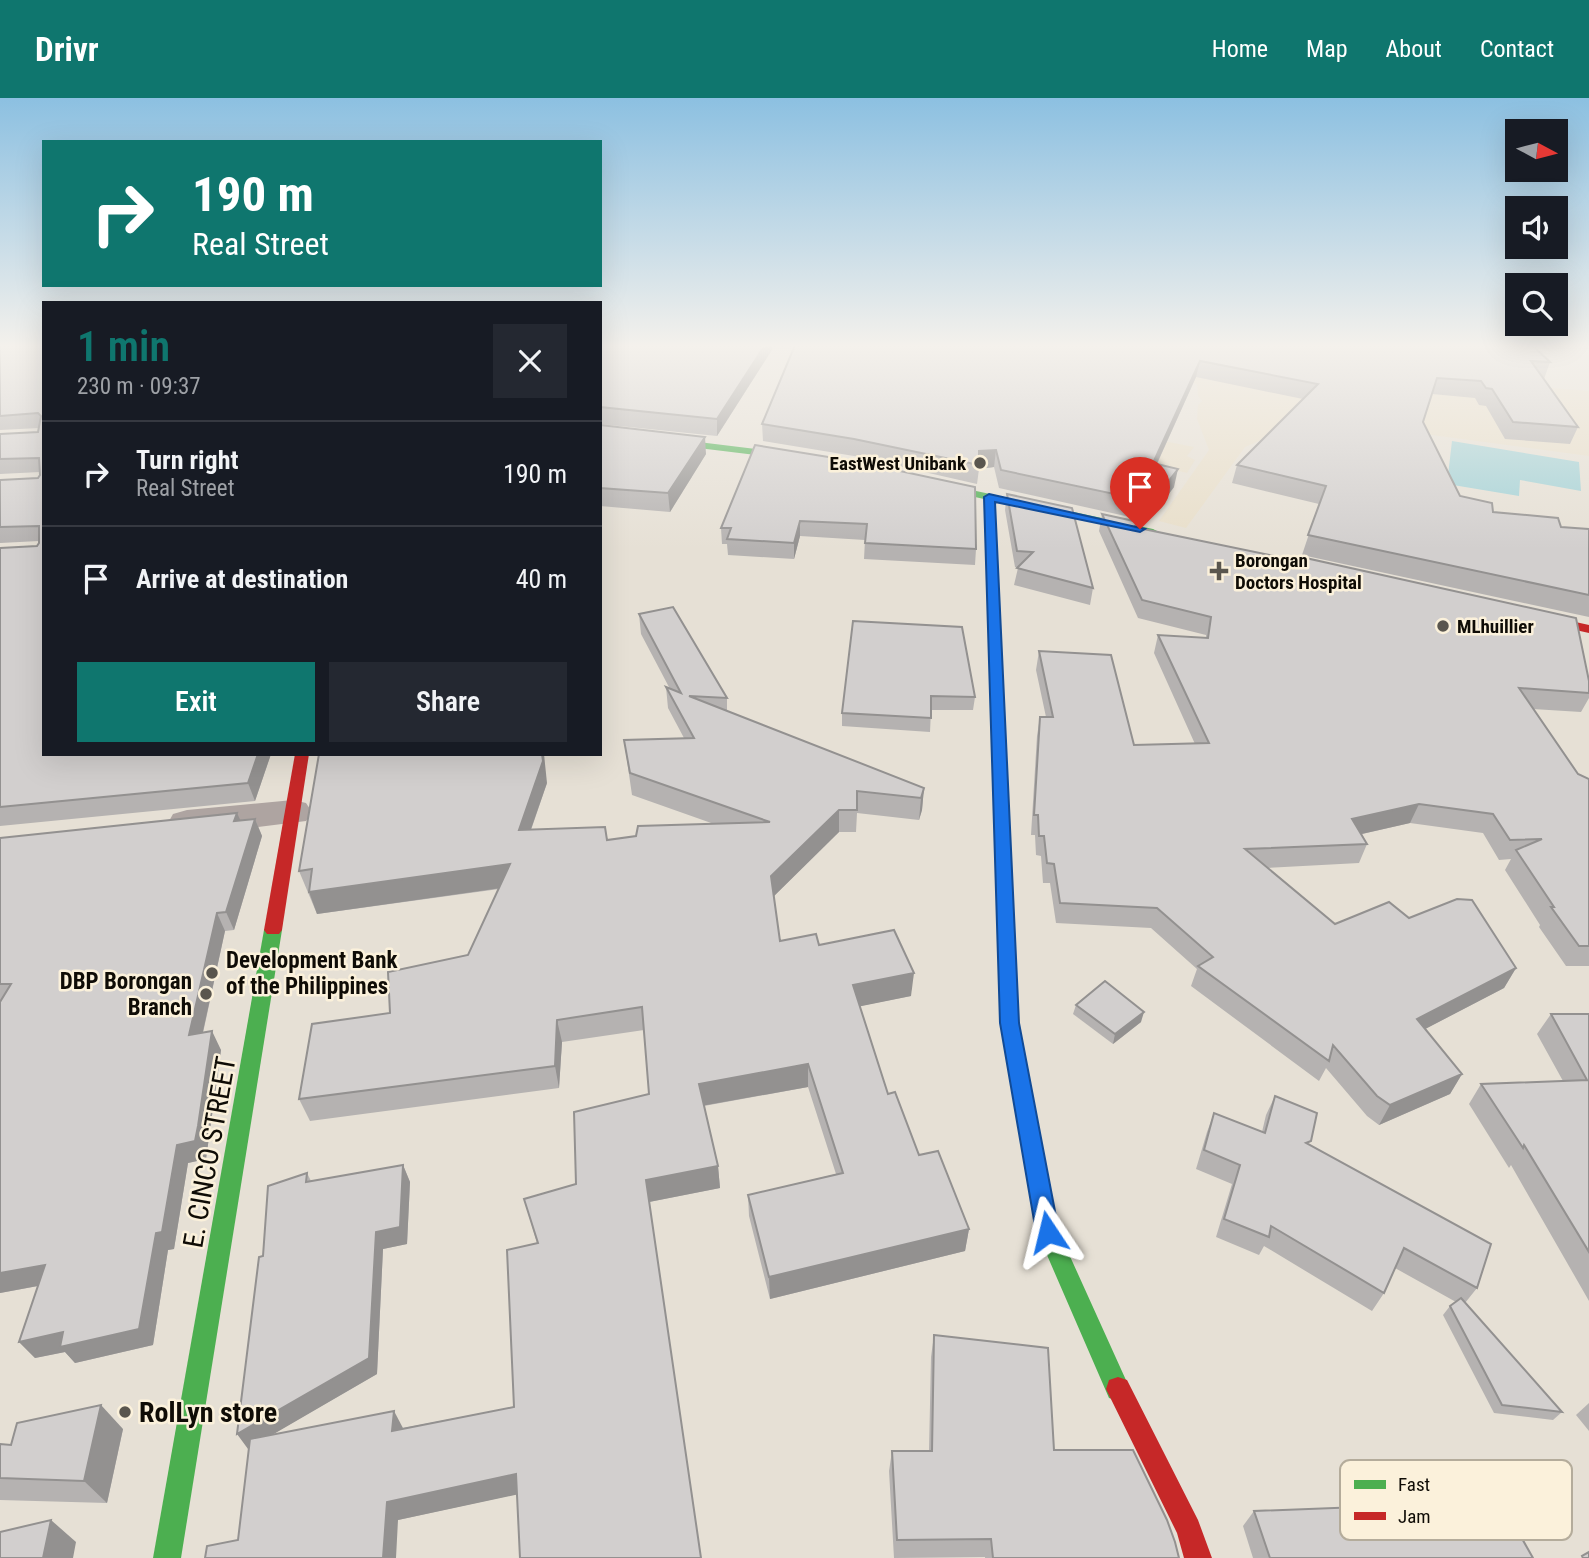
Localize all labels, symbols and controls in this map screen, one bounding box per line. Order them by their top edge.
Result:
text: Drivr [35,30,99,69]
text: Home [1212,35,1268,63]
text: Map [1306,35,1348,63]
text: About [1386,35,1442,63]
text: Contact [1480,35,1554,63]
north arrow [1505,119,1568,182]
map controls [1505,119,1568,336]
text: 190 m [192,166,314,223]
icon: right [77,168,168,259]
button: sound [1505,196,1568,259]
text: Real Street [192,225,329,263]
button: search [1505,273,1568,336]
text: 1 min [77,322,170,371]
button: close [493,324,567,398]
text: 230 m · 09:37 [77,373,201,400]
text: Turn right [136,445,238,475]
place label: EastWest Unibank [830,452,967,475]
icon: right [77,455,115,493]
marker: EastWest Unibank [972,455,988,471]
pin [1110,457,1170,529]
text: 190 m [503,459,567,489]
icon: arrive [1121,468,1159,506]
text: Real Street [136,475,234,502]
place label: Borongan Doctors Hospital [1235,549,1362,594]
icon: arrive [77,560,115,598]
marker: Borongan Doctors Hospital [1209,561,1229,581]
text: Arrive at destination [136,564,348,594]
text: 40 m [516,564,567,594]
place label: MLhuillier [1457,615,1534,638]
marker: MLhuillier [1435,618,1451,634]
button: Exit [77,662,315,742]
button: Share [329,662,567,742]
place label: Development Bank of the Philippines [226,947,398,1000]
marker: Development Bank of the Philippines [204,965,220,981]
place label: DBP Borongan Branch [60,968,192,1021]
marker: DBP Borongan Branch [198,986,214,1002]
street label: E. CINCO STREET [176,1054,243,1250]
position arrow [1011,1195,1085,1269]
place label: RolLyn store [139,1396,277,1429]
marker: RolLyn store [117,1404,133,1420]
legend [1340,1460,1572,1540]
text: Fast [1398,1473,1430,1496]
text: Jam [1398,1505,1431,1528]

